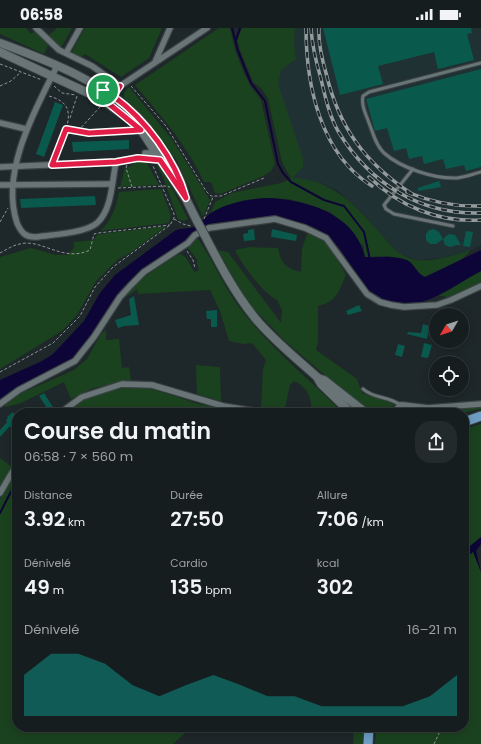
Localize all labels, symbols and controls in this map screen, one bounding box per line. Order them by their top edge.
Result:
text: 06:58 [20,4,63,25]
pin [86,73,120,107]
icon: arrive [92,79,114,101]
north arrow [429,308,469,348]
map controls [429,308,469,396]
button: locate [429,356,469,396]
text: Course du matin [24,416,211,447]
button: share [415,421,457,463]
text: 06:58 · 7 × 560 m [24,447,133,466]
text: Distance [24,487,72,503]
text: Durée [170,487,203,503]
text: Allure [317,487,347,503]
text: 3.92 [24,505,65,533]
text: 27:50 [170,505,224,533]
text: 7:06 [317,505,359,533]
text: km [65,514,85,530]
text: /km [359,514,384,530]
text: Dénivelé [24,555,71,571]
text: Cardio [170,555,208,571]
text: kcal [317,555,339,571]
text: 49 [24,573,50,601]
text: 135 [170,573,202,601]
text: 302 [317,573,353,601]
text: m [50,582,64,598]
text: bpm [202,582,232,598]
text: Dénivelé [24,620,79,639]
text: 16–21 m [407,620,457,639]

